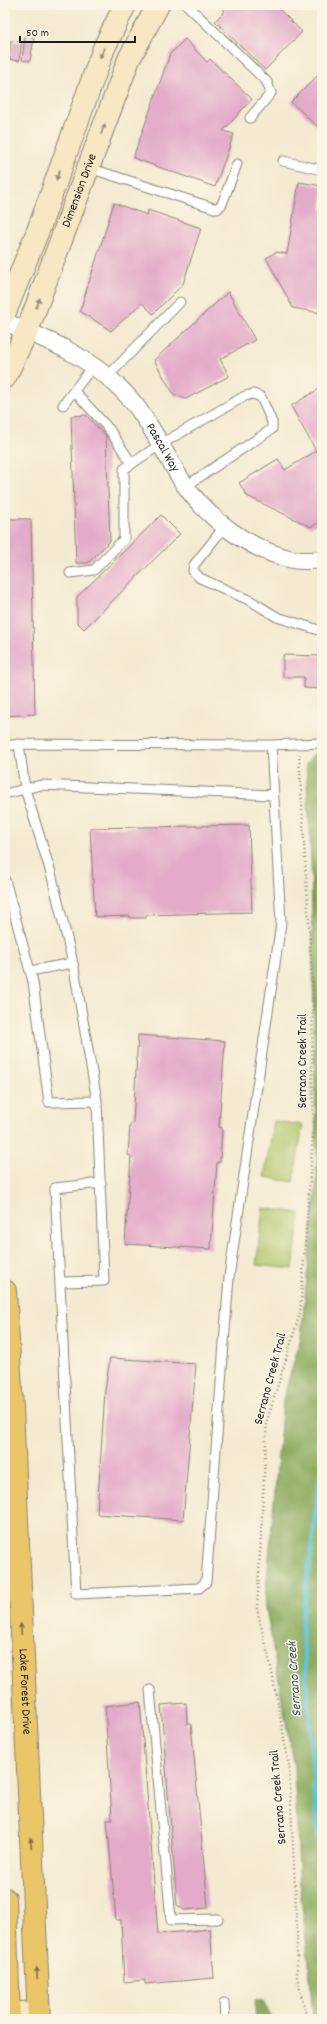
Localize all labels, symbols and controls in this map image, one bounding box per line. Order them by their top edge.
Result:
scale bar [20,18,135,44]
text: 50 m [26,25,49,42]
one-way arrow [99,47,105,59]
one-way arrow [101,122,107,134]
street label: Dimension Drive [57,151,102,230]
one-way arrow [54,169,60,181]
one-way arrow [36,297,42,309]
street label: Pascal Way [141,420,184,477]
street label: Serrano Creek Trail [294,1014,313,1108]
street label: Serrano Creek Trail [250,1331,292,1427]
one-way arrow [18,1622,24,1635]
water label: Serrano Creek [282,1639,308,1717]
street label: Lake Forest Drive [13,1648,36,1735]
street label: Serrano Creek Trail [265,1749,293,1845]
one-way arrow [28,1836,34,1849]
one-way arrow [33,1967,40,1979]

